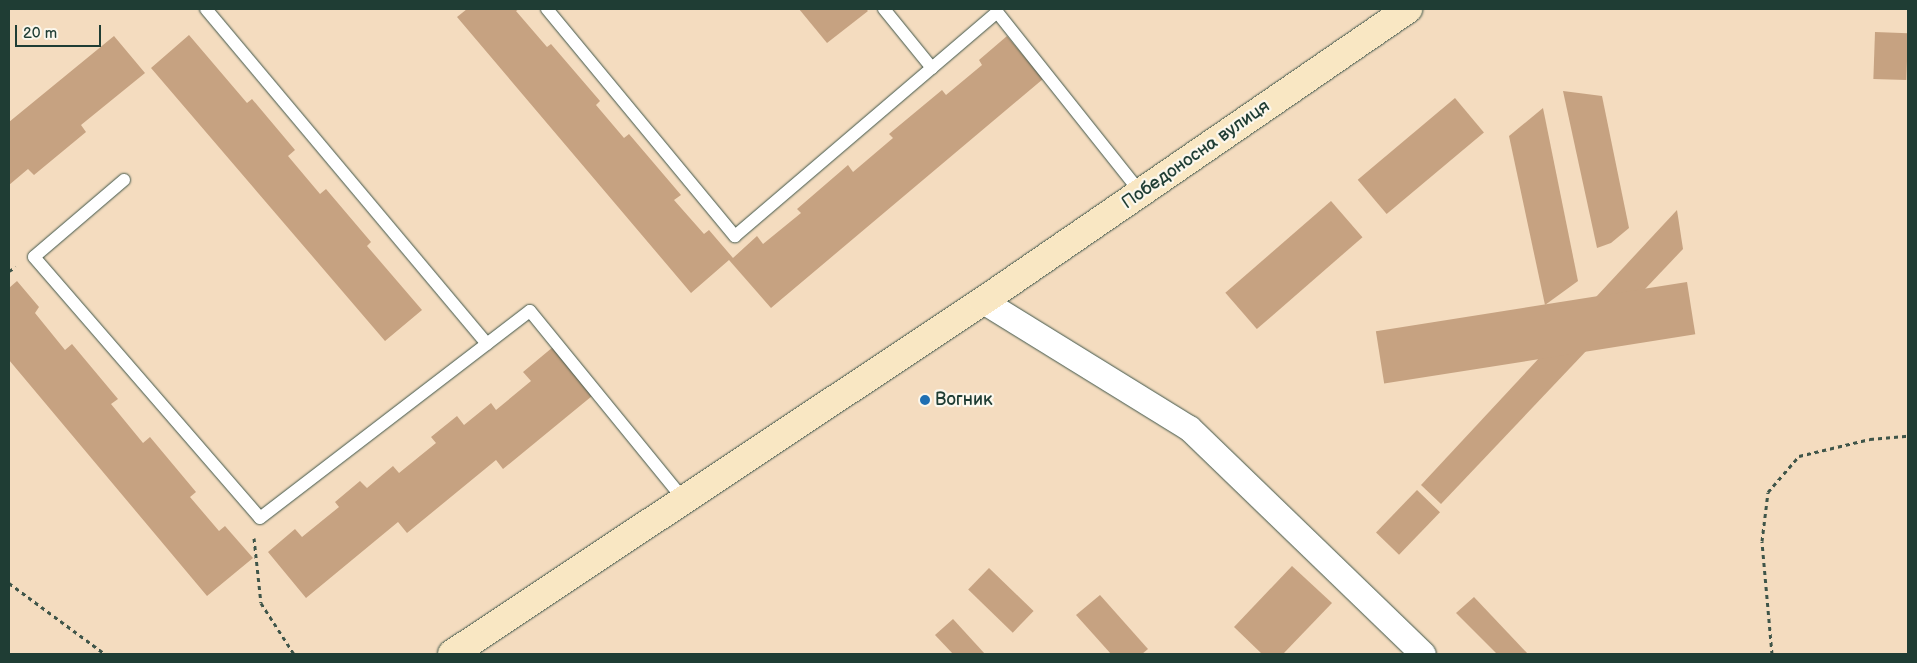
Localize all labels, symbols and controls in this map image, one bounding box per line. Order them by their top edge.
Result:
scale bar [18,15,104,47]
text: 20 m [23,24,57,43]
street label: Победоносна вулиця [1118,96,1274,214]
place label: Вогник [935,389,993,411]
marker: Вогник [919,394,931,406]

